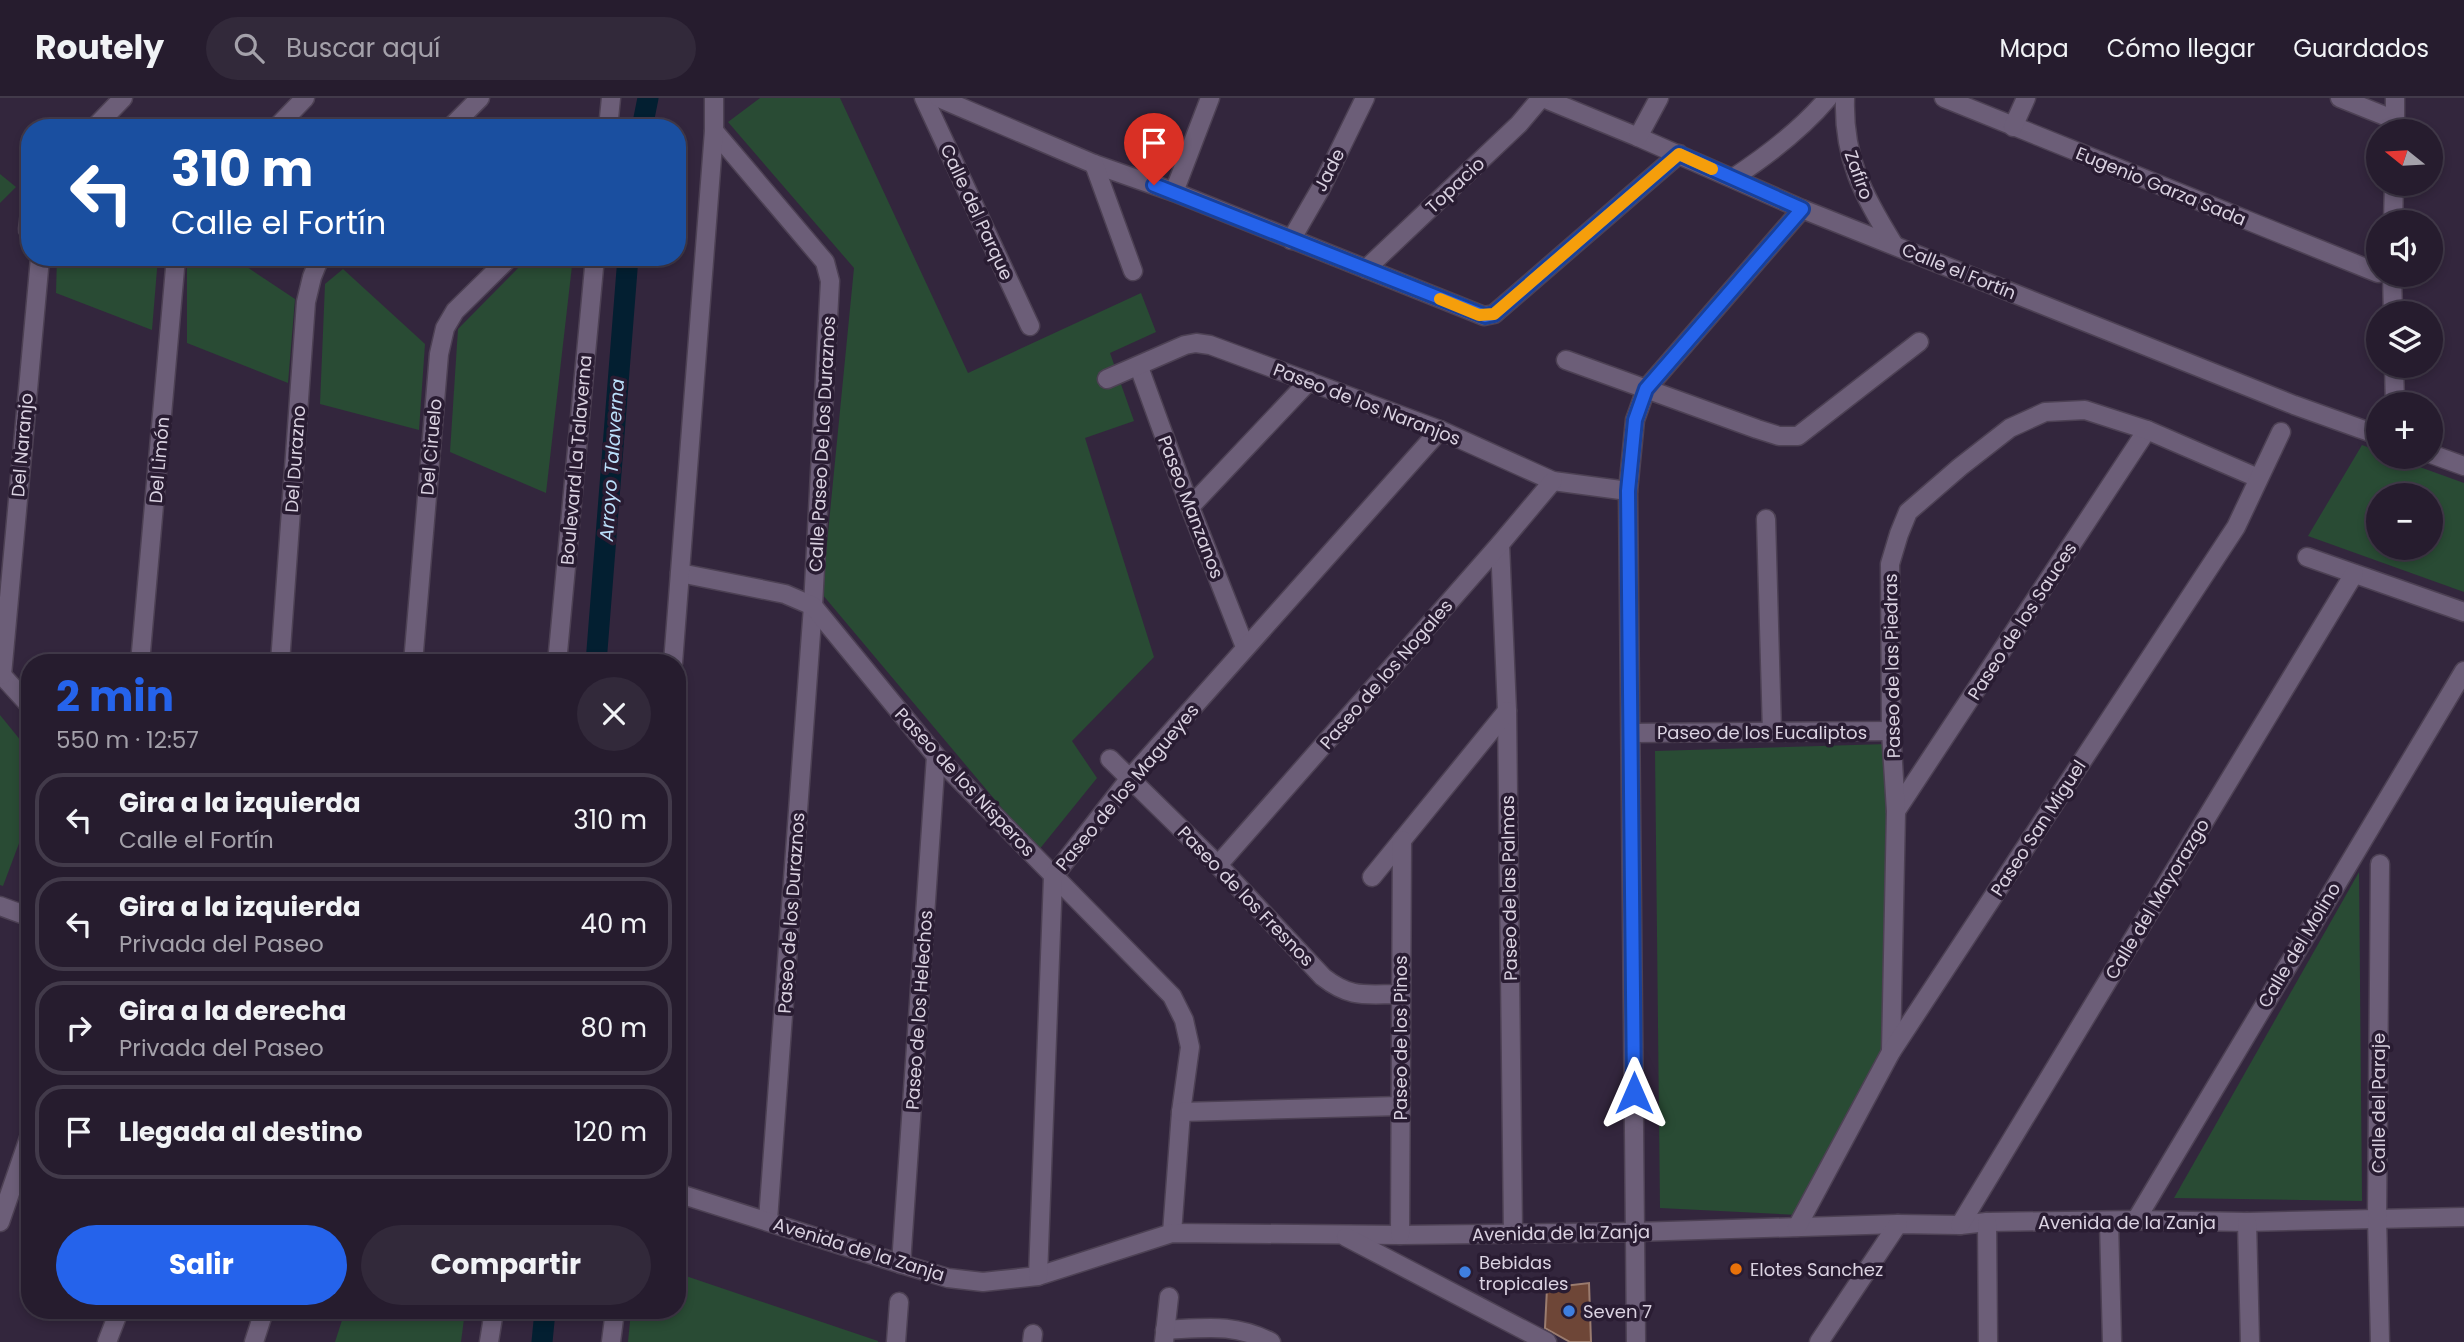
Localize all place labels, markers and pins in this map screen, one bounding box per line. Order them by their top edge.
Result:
pin [1124,113,1184,185]
place label: Bebidas tropicales [1479,1250,1568,1296]
place label: Elotes Sanchez [1750,1257,1883,1282]
marker: Elotes Sanchez [1728,1261,1744,1277]
marker: Bebidas tropicales [1457,1264,1473,1280]
place label: Seven 7 [1583,1299,1652,1324]
marker: Seven 7 [1561,1303,1577,1319]

